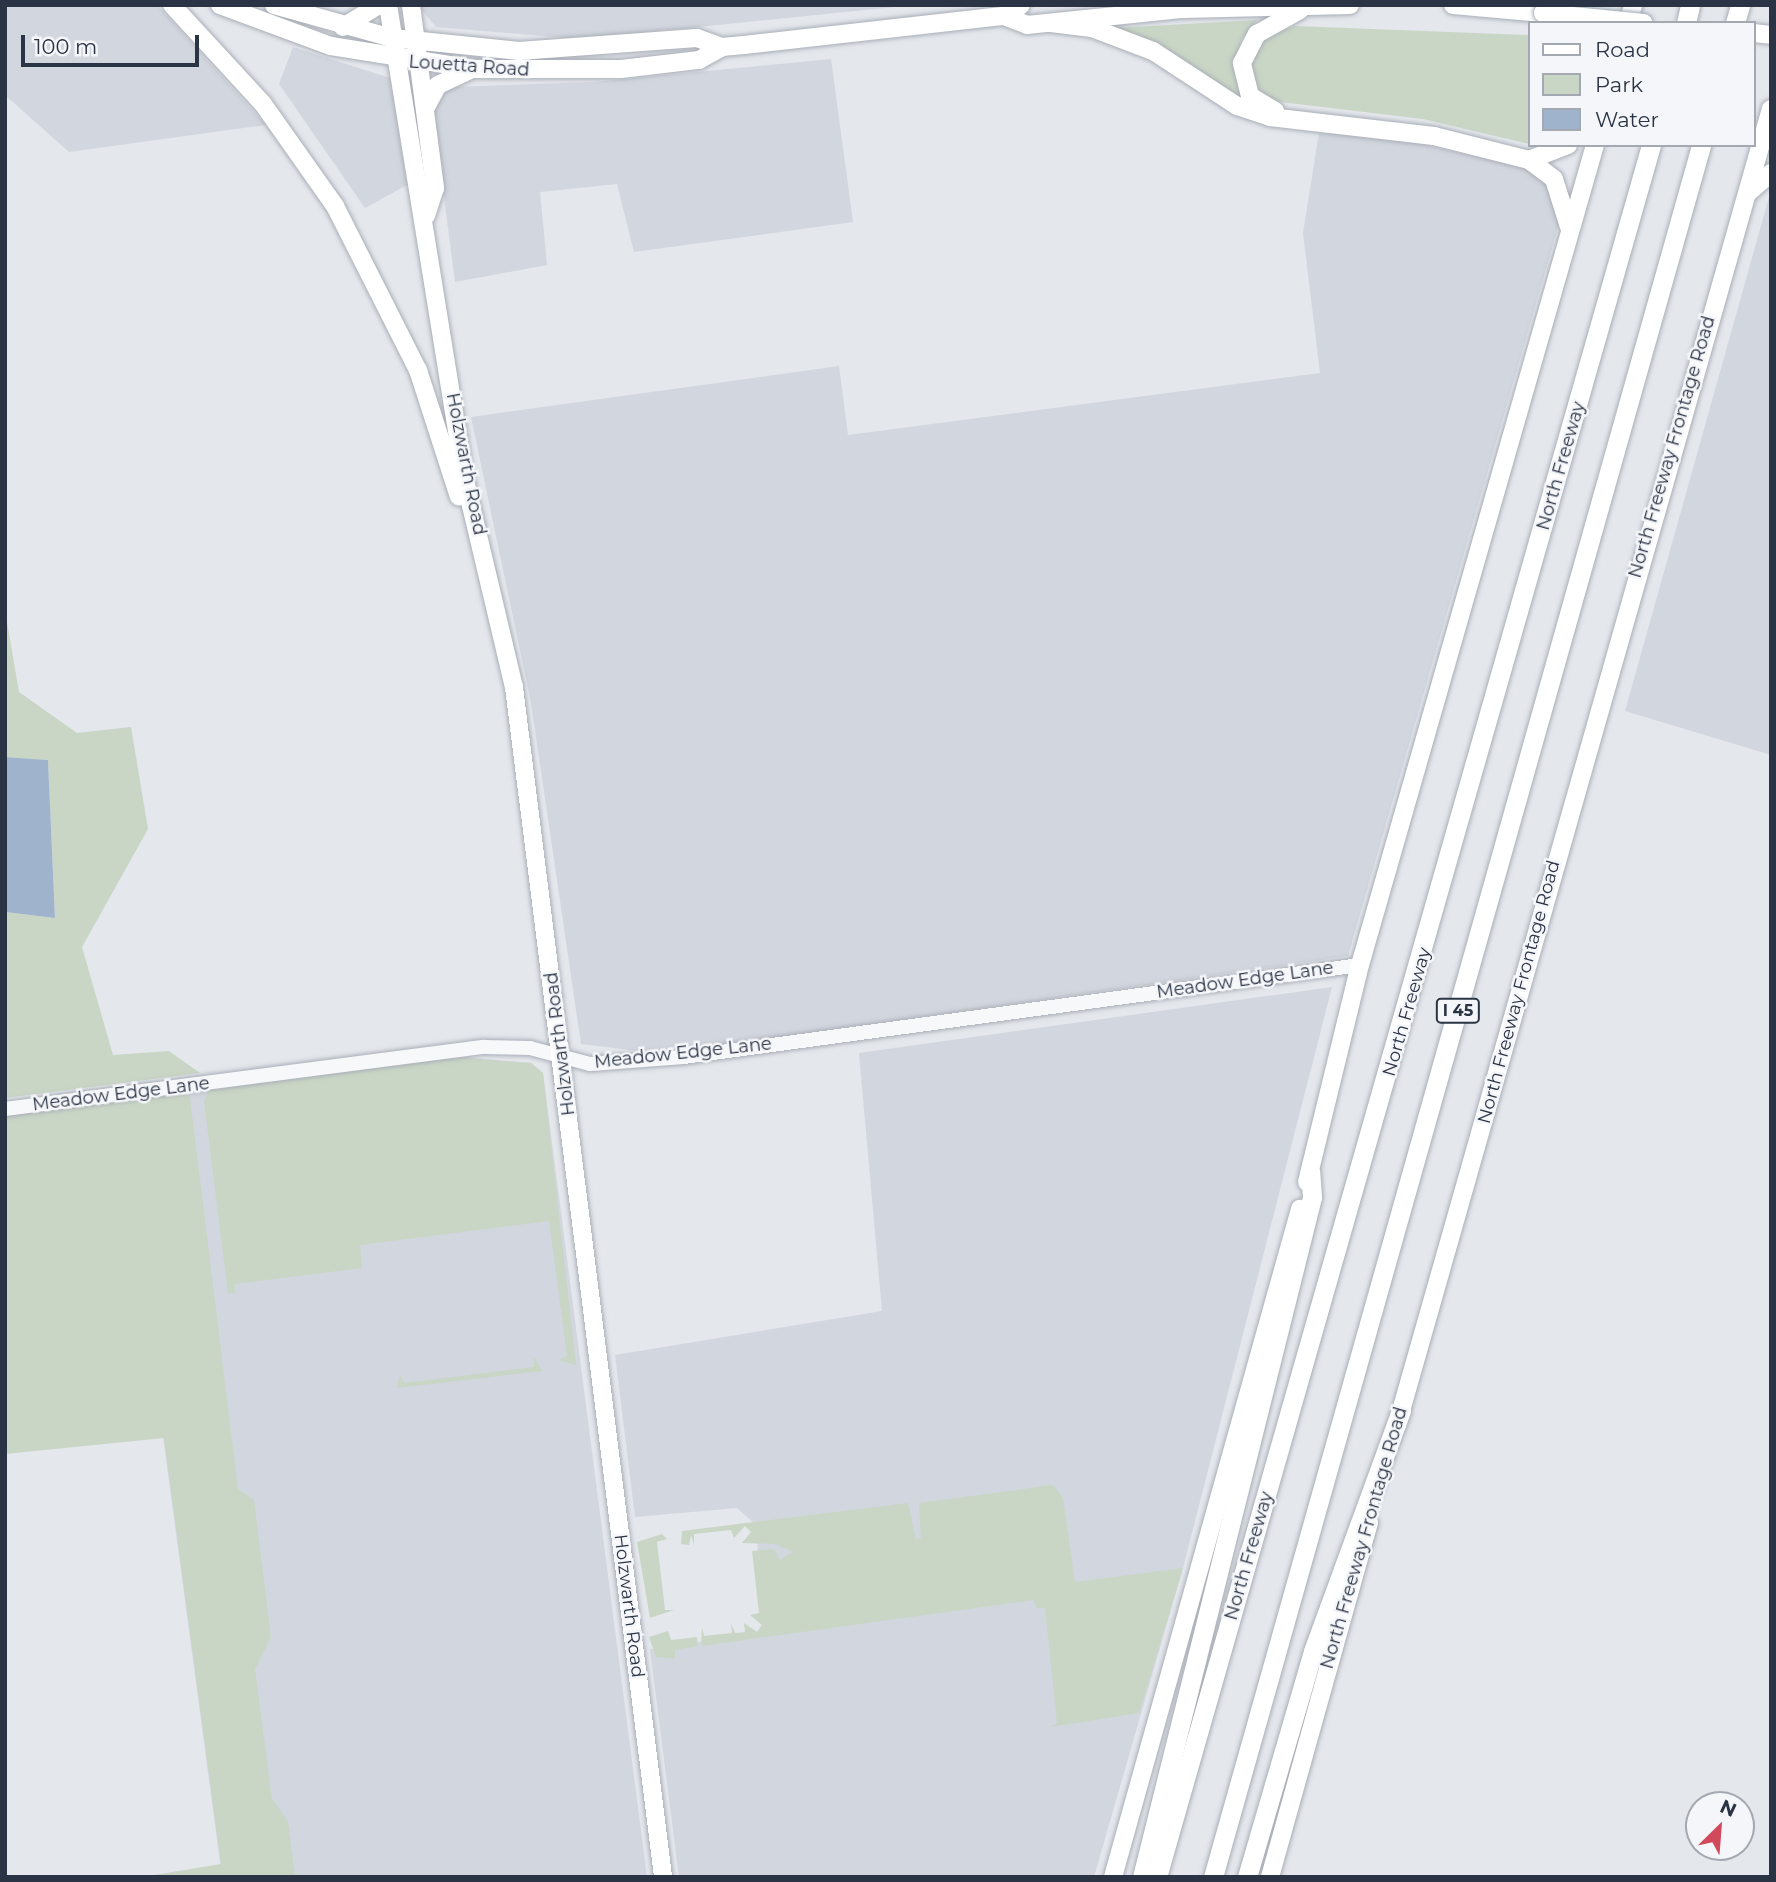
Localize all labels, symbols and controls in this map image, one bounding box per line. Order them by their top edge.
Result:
scale bar [24,21,203,65]
legend [1528,21,1755,147]
text: 100 m [34,34,97,59]
text: Road [1595,37,1650,62]
street label: Louetta Road [408,51,530,81]
text: Park [1595,72,1643,97]
text: Water [1595,107,1659,132]
street label: North Freeway Frontage Road [1624,313,1720,581]
street label: Holzwarth Road [442,391,490,537]
street label: North Freeway [1532,399,1590,533]
street label: North Freeway Frontage Road [1473,858,1565,1126]
street label: North Freeway [1378,945,1436,1079]
street label: Meadow Edge Lane [1155,957,1335,1003]
street label: Holzwarth Road [540,971,580,1117]
road number: I 45 [1435,998,1481,1023]
street label: Meadow Edge Lane [593,1033,773,1073]
street label: Meadow Edge Lane [31,1072,211,1116]
street label: North Freeway Frontage Road [1316,1404,1412,1672]
street label: North Freeway [1220,1489,1278,1623]
street label: Holzwarth Road [609,1533,649,1679]
north arrow [1685,1791,1755,1861]
text: N [1716,1795,1740,1822]

